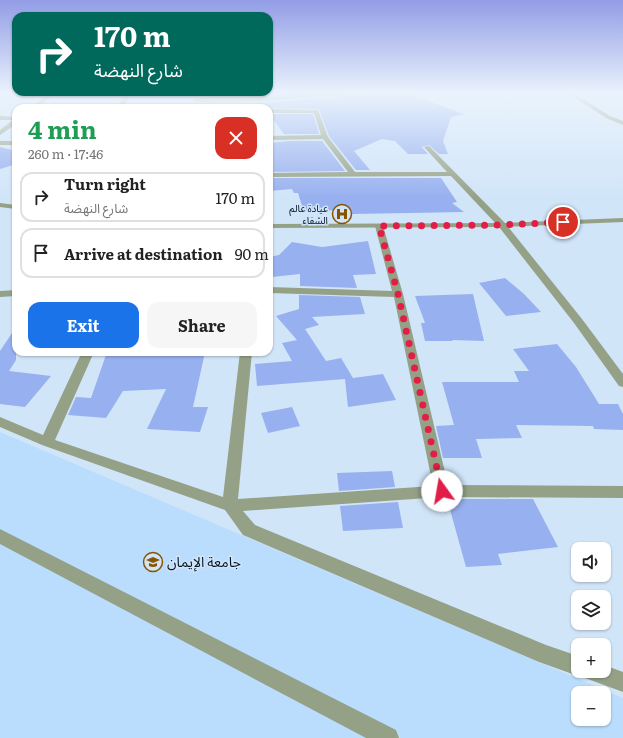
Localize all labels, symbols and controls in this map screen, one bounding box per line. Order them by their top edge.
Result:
text: 170 m [94,14,171,56]
icon: right [28,28,80,80]
text: شارع النهضة [94,56,183,83]
text: 4 min [28,111,97,146]
button: close [215,117,257,159]
text: 260 m · 17:46 [28,144,103,163]
text: Turn right [64,172,146,195]
icon: right [30,186,52,208]
text: 170 m [216,186,255,209]
text: شارع النهضة [64,198,128,217]
place label: عيادة عالم الشفاء [289,200,328,227]
hospital icon: عيادة عالم الشفاء [331,203,353,225]
pin [546,205,580,239]
icon: arrive [552,211,574,233]
icon: arrive [30,242,52,264]
text: Arrive at destination [64,242,223,265]
text: 90 m [235,242,269,265]
button: Exit [28,302,139,348]
button: Share [147,302,257,348]
position arrow [421,470,463,512]
map controls [571,542,611,726]
button: sound [571,542,611,582]
school or university icon: جامعة الإيمان [142,551,164,573]
place label: جامعة الإيمان [167,551,241,572]
button: layers [571,590,611,630]
button: + [571,638,611,678]
button: − [571,686,611,726]

